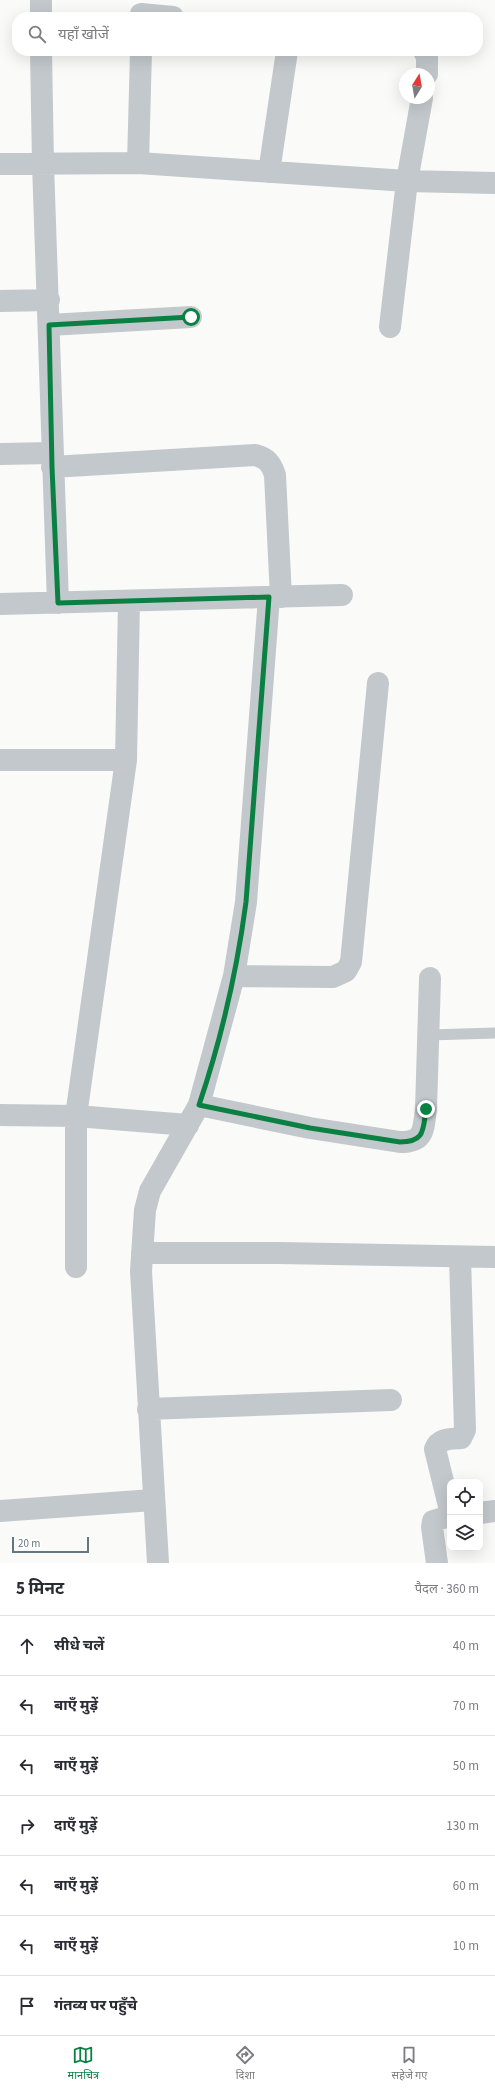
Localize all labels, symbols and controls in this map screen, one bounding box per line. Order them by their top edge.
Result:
search box [12,12,483,56]
icon: search [26,23,48,45]
text: यहाँ खोजें [58,24,109,45]
north arrow [399,68,435,104]
route start [182,308,200,326]
route end [417,1100,435,1118]
map controls [447,1479,483,1551]
button: locate [447,1479,483,1515]
button: layers [447,1515,483,1551]
scale bar [12,1535,89,1554]
text: 20 m [18,1536,40,1551]
text: 5 मिनट [16,1577,64,1601]
text: पैदल · 360 m [415,1580,479,1598]
icon: ahead [16,1635,38,1657]
text: सीधे चलें [54,1635,104,1656]
text: 40 m [453,1637,479,1655]
icon: left [16,1695,38,1717]
text: बाएँ मुड़ें [54,1695,98,1716]
text: 70 m [453,1697,479,1715]
icon: left [16,1755,38,1777]
text: बाएँ मुड़ें [54,1755,98,1776]
text: 50 m [453,1757,479,1775]
icon: right [16,1815,38,1837]
text: दाएँ मुड़ें [54,1815,97,1836]
text: 130 m [446,1817,479,1835]
icon: left [16,1875,38,1897]
text: बाएँ मुड़ें [54,1875,98,1896]
text: 60 m [453,1877,479,1895]
icon: left [16,1935,38,1957]
text: बाएँ मुड़ें [54,1935,98,1956]
text: 10 m [453,1937,479,1955]
icon: arrive [16,1995,38,2017]
text: गंतव्य पर पहुँचे [54,1995,137,2016]
tab: मानचित्र [68,2044,99,2083]
tab: दिशा [234,2044,256,2083]
tab: सहेजे गए [391,2044,427,2083]

